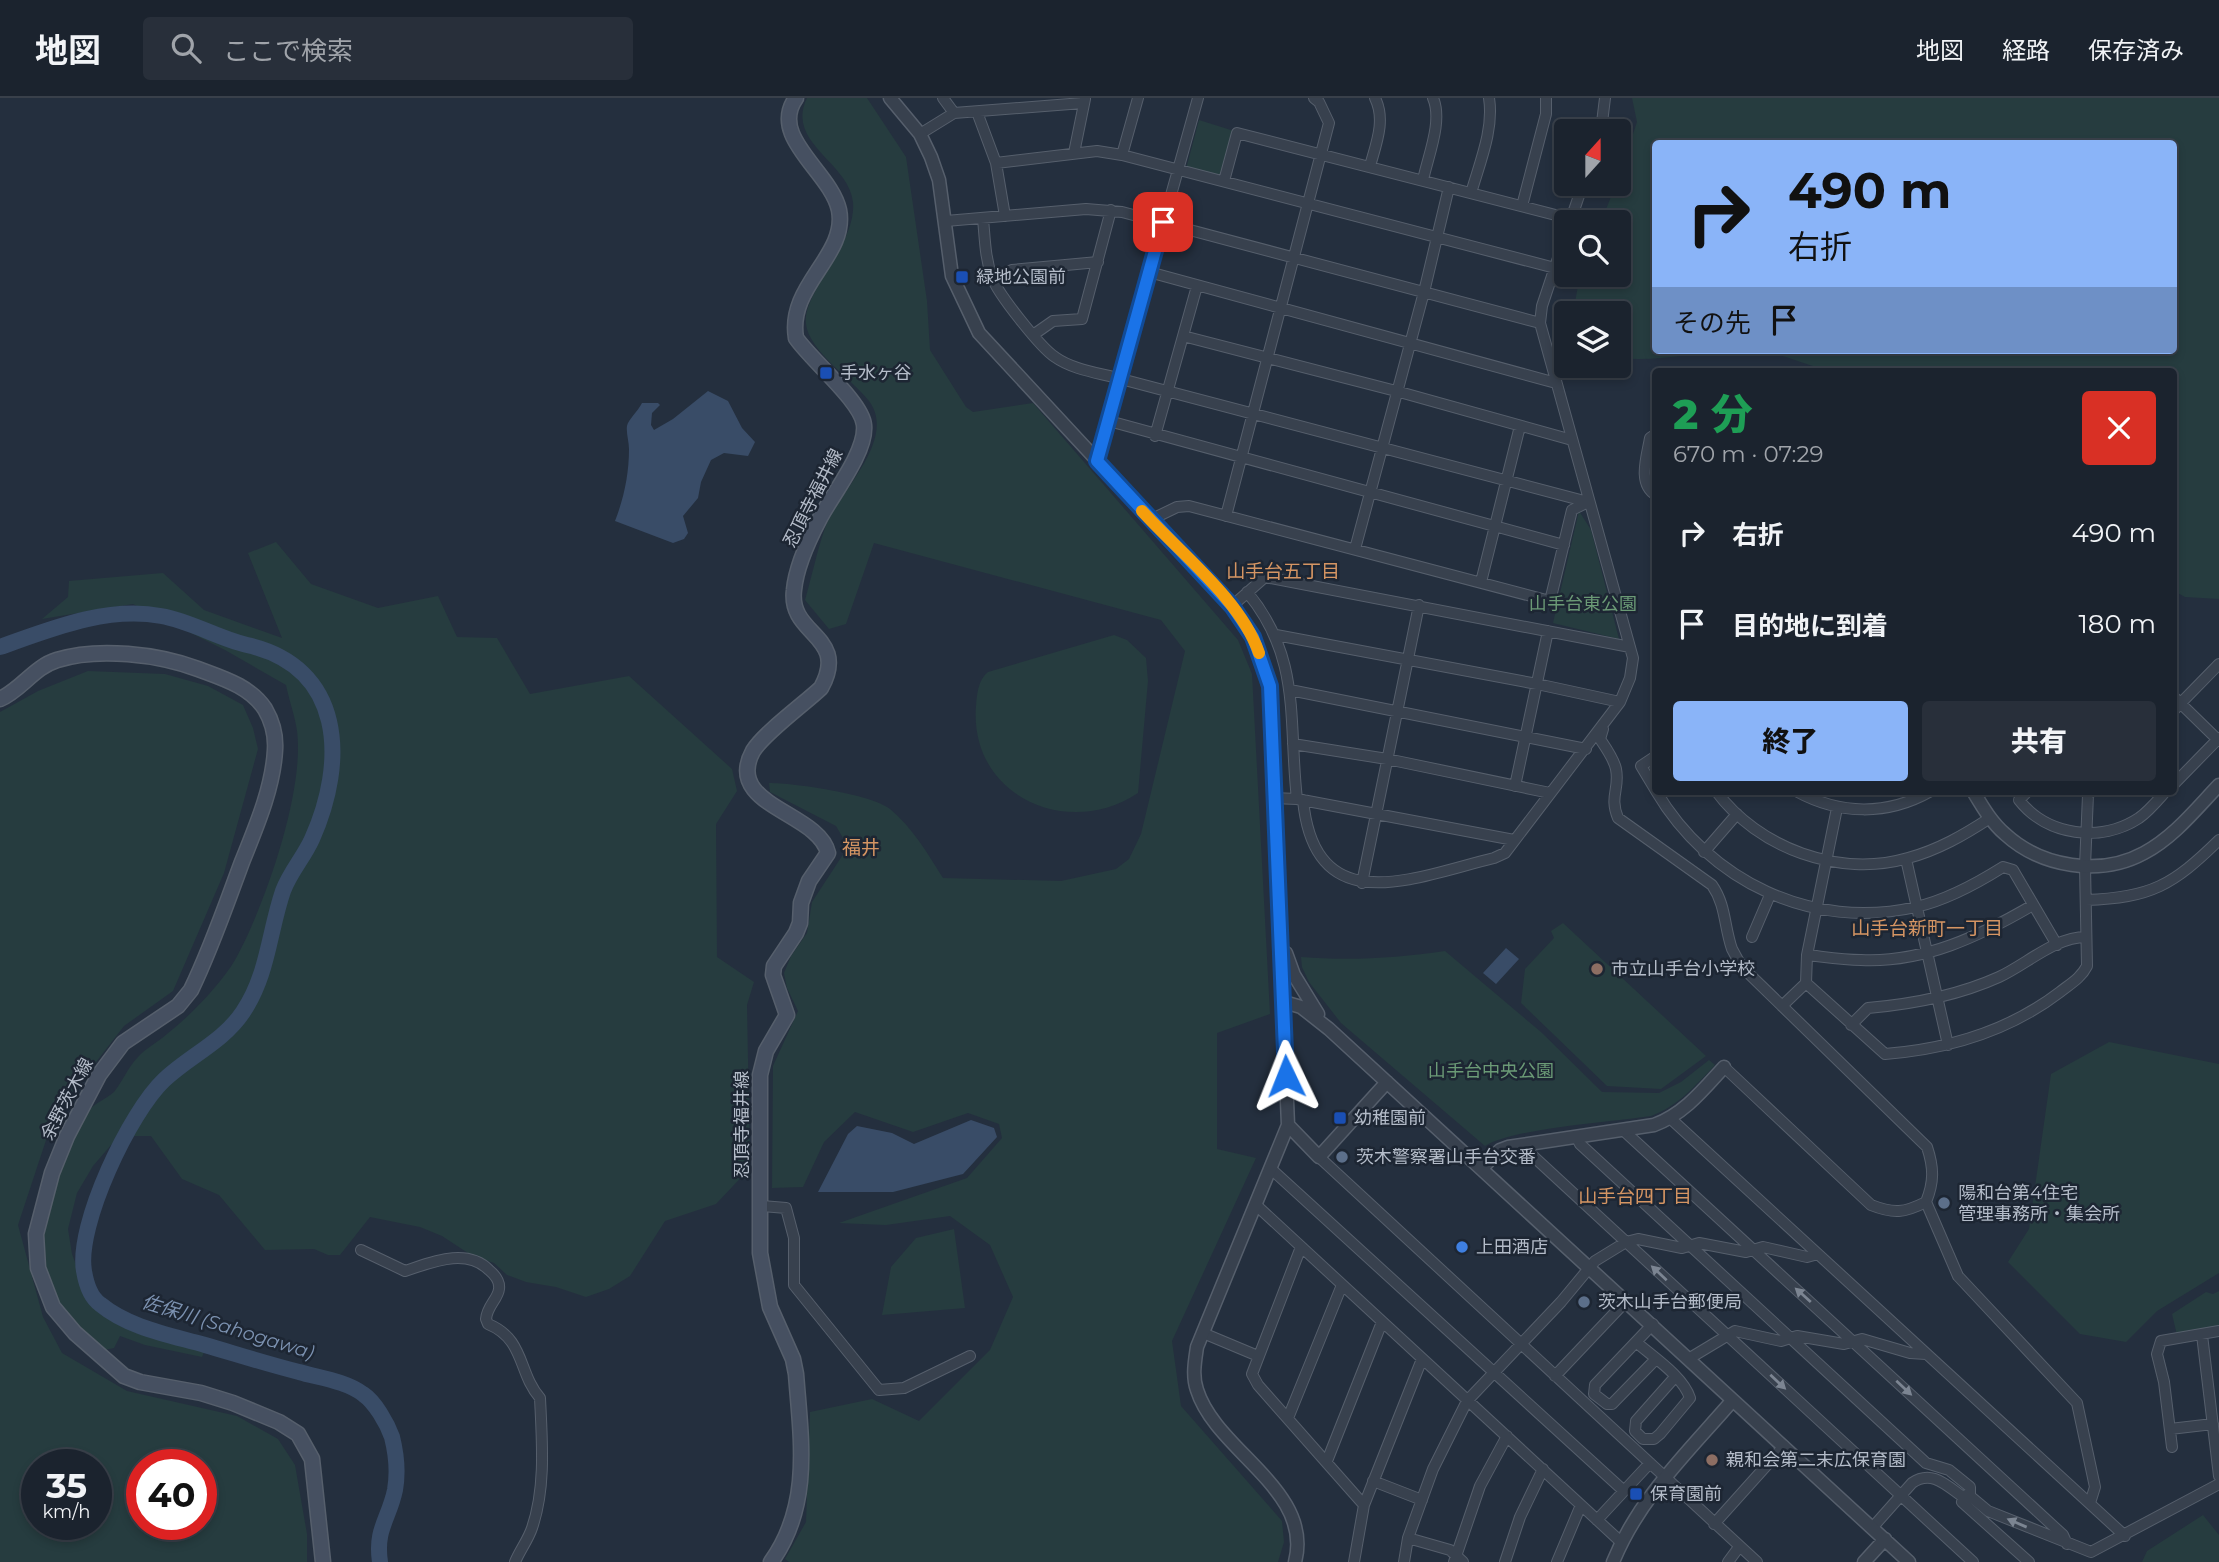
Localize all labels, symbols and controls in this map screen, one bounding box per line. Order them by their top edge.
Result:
search box [143,17,633,80]
icon: search [167,29,205,67]
text: 地図 [35,30,101,70]
text: ここで検索 [223,35,353,67]
text: 地図 [1916,36,1964,65]
text: 経路 [2002,36,2050,65]
text: 保存済み [2088,36,2184,65]
north arrow [1554,119,1631,196]
map controls [1554,119,1631,378]
text: 490 m [1788,161,1951,220]
icon: right [1673,168,1764,259]
pin [1133,192,1193,252]
icon: arrive [1144,203,1182,241]
button: search [1554,210,1631,287]
text: 右折 [1788,227,1852,266]
place label: 緑地公園前 [976,266,1066,288]
marker: 緑地公園前 [954,269,970,285]
button: layers [1554,301,1631,378]
icon: arrive [1765,301,1803,339]
text: その先 [1673,307,1751,339]
place label: 手水ヶ谷 [840,362,912,384]
marker: 手水ヶ谷 [818,365,834,381]
text: 2 分 [1673,388,1752,440]
button: close [2082,391,2156,465]
text: 670 m · 07:29 [1673,440,1824,468]
street label: 忍頂寺福井線 [779,445,847,551]
icon: right [1673,514,1711,552]
text: 490 m [2072,517,2156,549]
text: 右折 [1732,519,1784,551]
district label: 山手台五丁目 [1226,560,1340,583]
park label: 山手台東公園 [1529,593,1637,615]
icon: arrive [1673,605,1711,643]
text: 180 m [2078,608,2156,640]
text: 目的地に到着 [1732,610,1888,642]
button: 終了 [1673,701,1908,781]
button: 共有 [1922,701,2156,781]
district label: 福井 [842,836,880,859]
district label: 山手台新町一丁目 [1851,917,2003,940]
place label: 市立山手台小学校 [1611,958,1755,980]
marker: 市立山手台小学校 [1589,961,1605,977]
position arrow [1249,1039,1323,1113]
street label: 余野茨木線 [36,1054,98,1144]
park label: 山手台中央公園 [1428,1060,1554,1082]
street label: 忍頂寺福井線 [731,1071,753,1179]
place label: 幼稚園前 [1354,1107,1426,1129]
marker: 幼稚園前 [1332,1110,1348,1126]
place label: 茨木警察署山手台交番 [1356,1146,1536,1168]
marker: 茨木警察署山手台交番 [1334,1149,1350,1165]
place label: 陽和台第4住宅 管理事務所・集会所 [1958,1182,2120,1225]
district label: 山手台四丁目 [1578,1185,1692,1208]
marker: 陽和台第4住宅 管理事務所・集会所 [1936,1195,1952,1211]
place label: 上田酒店 [1476,1236,1548,1258]
marker: 上田酒店 [1454,1239,1470,1255]
one-way arrow [1650,1265,1668,1281]
one-way arrow [1795,1288,1812,1304]
water label: 佐保川 (Sahogawa) [139,1290,317,1364]
place label: 茨木山手台郵便局 [1598,1291,1742,1313]
marker: 茨木山手台郵便局 [1576,1294,1592,1310]
one-way arrow [1769,1374,1787,1390]
one-way arrow [1895,1379,1912,1395]
speed limit sign: 40 [126,1449,217,1540]
place label: 親和会第二末広保育園 [1726,1449,1906,1471]
marker: 親和会第二末広保育園 [1704,1452,1720,1468]
text: 35 [46,1464,87,1507]
place label: 保育園前 [1650,1483,1722,1505]
marker: 保育園前 [1628,1486,1644,1502]
text: km/h [42,1501,91,1523]
one-way arrow [2007,1518,2028,1529]

